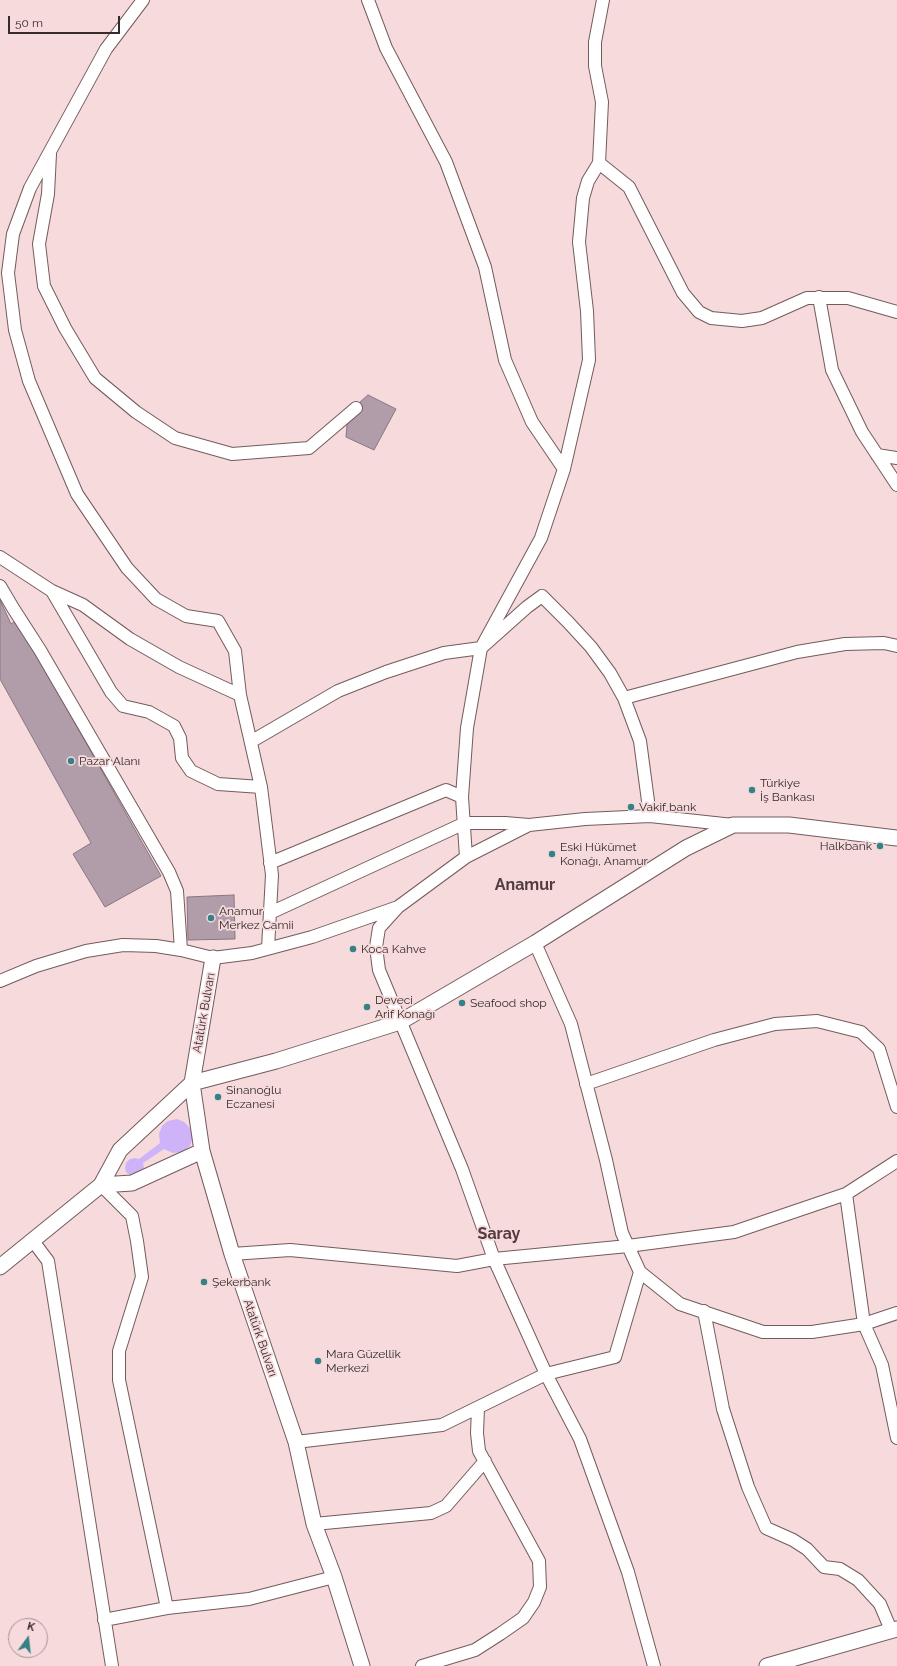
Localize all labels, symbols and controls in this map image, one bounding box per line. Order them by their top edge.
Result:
scale bar [10,8,122,34]
text: 50 m [15,16,43,30]
place label: Pazar Alanı [79,754,140,768]
marker: Pazar Alanı [66,756,76,766]
place label: Türkiye İş Bankası [760,776,815,804]
marker: Türkiye İş Bankası [747,785,757,795]
place label: Vakif bank [639,800,696,814]
marker: Vakif bank [626,802,636,812]
place label: Halkbank [820,839,872,853]
place label: Eski Hükümet Konağı, Anamur [560,840,648,868]
marker: Halkbank [875,841,885,851]
marker: Eski Hükümet Konağı, Anamur [547,849,557,859]
district label: Anamur [495,875,555,895]
place label: Anamur Merkez Camii [219,904,294,932]
marker: Anamur Merkez Camii [206,913,216,923]
place label: Koca Kahve [361,942,426,956]
marker: Koca Kahve [348,944,358,954]
street label: Atatürk Bulvarı [190,972,218,1054]
place label: Deveci Arif Konağı [375,993,435,1021]
place label: Seafood shop [470,996,547,1010]
marker: Seafood shop [457,998,467,1008]
marker: Deveci Arif Konağı [362,1002,372,1012]
place label: Sinanoğlu Eczanesi [226,1083,281,1111]
marker: Sinanoğlu Eczanesi [213,1092,223,1102]
district label: Saray [478,1224,520,1244]
place label: Şekerbank [212,1275,271,1289]
marker: Şekerbank [199,1277,209,1287]
street label: Atatürk Bulvarı [240,1297,280,1379]
place label: Mara Güzellik Merkezi [326,1347,401,1375]
marker: Mara Güzellik Merkezi [313,1356,323,1366]
north arrow [8,1618,48,1658]
text: K [26,1620,36,1634]

